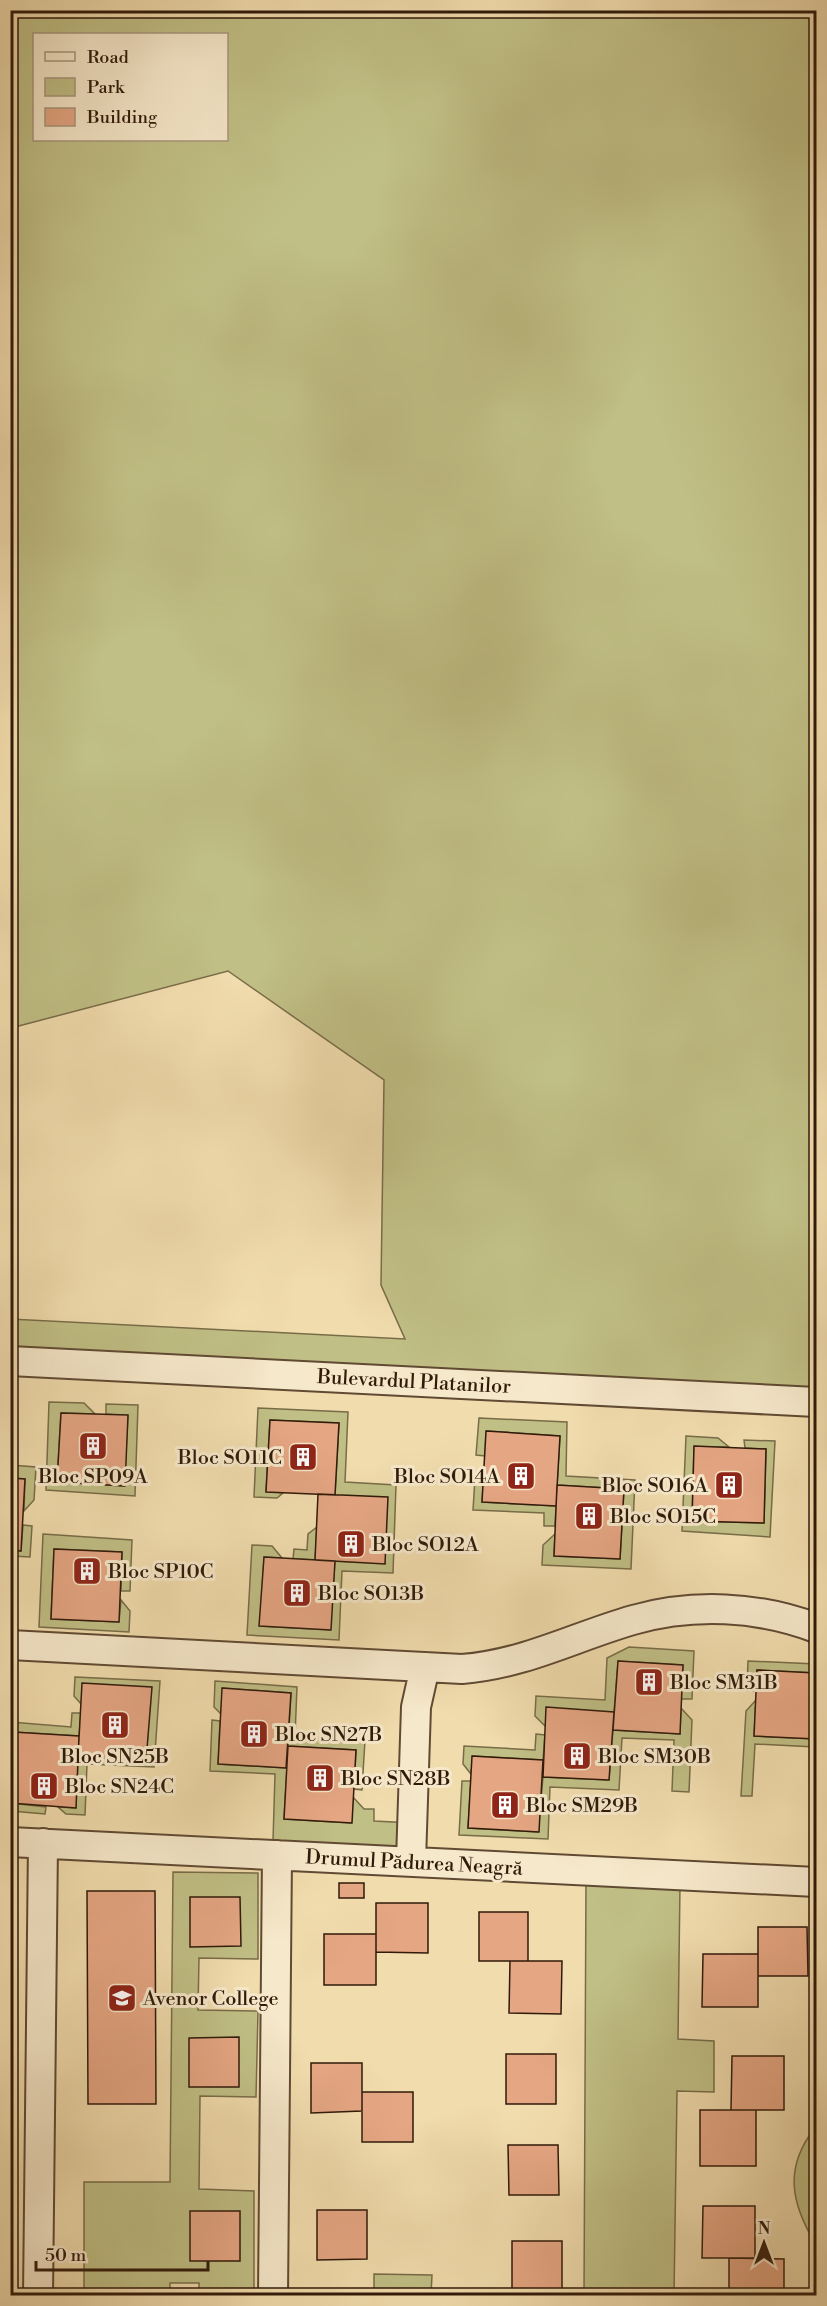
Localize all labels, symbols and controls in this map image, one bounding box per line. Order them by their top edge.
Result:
legend [33,33,228,141]
text: Road [87,46,130,69]
text: Park [87,76,126,99]
text: Building [86,106,158,129]
street label: Bulevardul Platanilor [315,1365,512,1400]
building icon: Bloc SP09A [77,1430,109,1462]
building icon: Bloc SO11C [287,1441,319,1473]
place label: Bloc SO11C [177,1446,282,1471]
building icon: Bloc SO14A [505,1460,537,1492]
place label: Bloc SP09A [37,1465,149,1490]
place label: Bloc SO14A [393,1465,501,1490]
building icon: Bloc SO16A [713,1469,745,1501]
place label: Bloc SO16A [601,1474,709,1499]
building icon: Bloc SO15C [573,1500,605,1532]
place label: Bloc SO15C [609,1505,716,1530]
building icon: Bloc SO12A [335,1528,367,1560]
place label: Bloc SO12A [371,1533,480,1558]
building icon: Bloc SP10C [71,1555,103,1587]
place label: Bloc SP10C [107,1560,214,1585]
building icon: Bloc SO13B [281,1577,313,1609]
place label: Bloc SO13B [317,1582,424,1607]
building icon: Bloc SM31B [633,1666,665,1698]
place label: Bloc SM31B [669,1671,778,1696]
building icon: Bloc SN25B [99,1709,131,1741]
building icon: Bloc SN27B [238,1718,270,1750]
place label: Bloc SN27B [274,1723,382,1748]
building icon: Bloc SM30B [561,1740,593,1772]
place label: Bloc SN25B [60,1745,169,1770]
place label: Bloc SM30B [597,1745,711,1770]
building icon: Bloc SN28B [304,1762,336,1794]
place label: Bloc SN28B [340,1767,451,1792]
building icon: Bloc SN24C [28,1770,60,1802]
place label: Bloc SN24C [64,1775,174,1800]
building icon: Bloc SM29B [489,1789,521,1821]
place label: Bloc SM29B [525,1794,638,1819]
street label: Drumul Pădurea Neagră [305,1845,524,1882]
school or university icon: Avenor College [106,1982,138,2014]
place label: Avenor College [142,1987,279,2012]
north arrow [734,2213,794,2273]
text: N [758,2219,771,2239]
scale bar [36,2234,208,2272]
text: 50 m [45,2244,87,2267]

